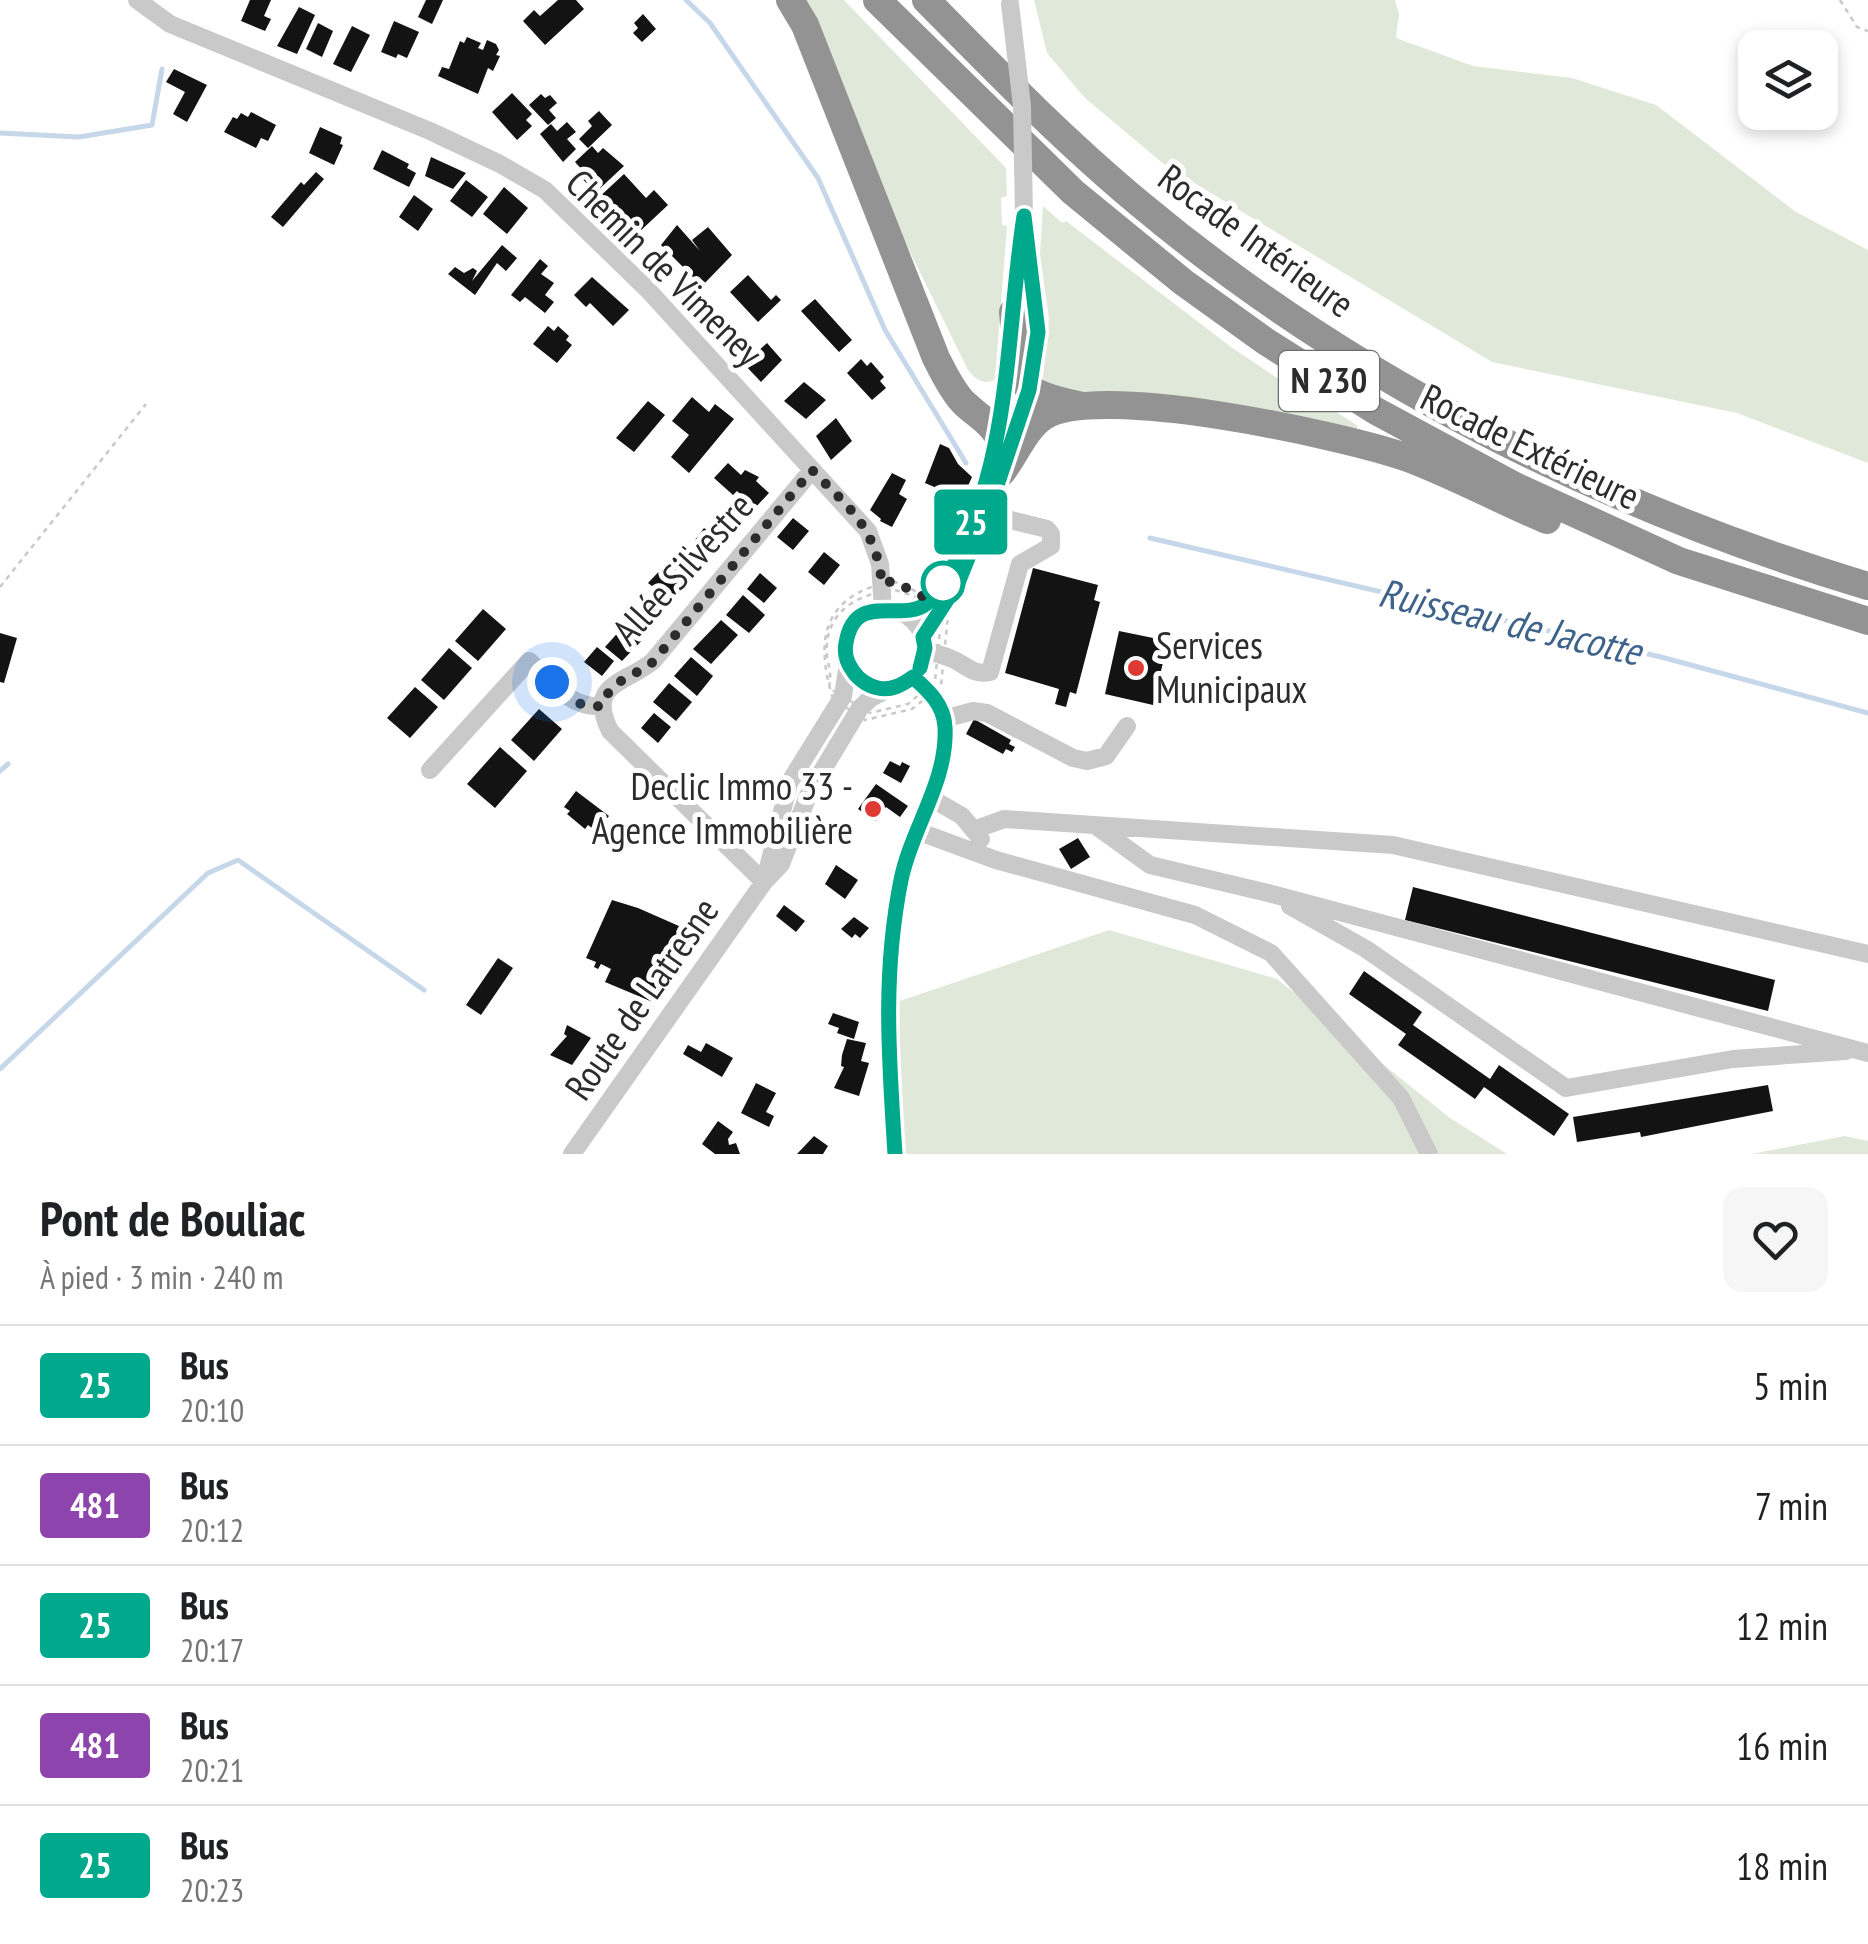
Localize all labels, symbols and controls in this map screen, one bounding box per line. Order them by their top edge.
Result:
map controls [1738,30,1838,130]
button: layers [1738,30,1838,130]
street label: Rocade Intérieure [1149,152,1364,327]
street label: Chemin de Vimeney [556,158,775,376]
road number: N 230 [1279,351,1379,411]
street label: Rocade Extérieure [1413,372,1648,520]
street label: Allée Silvestre [601,482,763,654]
line badge: 25 [926,490,1016,554]
text: 25 [954,499,988,545]
unlabelled marker [922,562,964,604]
water label: Ruisseau de Jacotte [1374,566,1649,677]
place label: Services Municipaux [1156,620,1307,713]
your location [527,657,577,707]
marker: Services Municipaux [1125,657,1147,679]
place label: Declic Immo 33 - Agence Immobilière [592,761,853,854]
marker: Declic Immo 33 - Agence Immobilière [862,798,884,820]
street label: Route de Latresne [553,887,729,1109]
text: Pont de Bouliac [40,1187,305,1249]
button: heart [1723,1187,1828,1292]
text: À pied · 3 min · 240 m [40,1256,283,1298]
text: Bus [180,1340,229,1389]
text: 5 min [1753,1361,1828,1410]
text: 25 [78,1362,112,1408]
text: 20:10 [180,1389,244,1431]
text: Bus [180,1460,229,1509]
text: 7 min [1755,1481,1828,1530]
text: 481 [70,1482,120,1528]
text: 20:12 [180,1509,244,1551]
text: Bus [180,1580,229,1629]
text: 12 min [1736,1601,1828,1650]
text: 25 [78,1602,112,1648]
text: 20:17 [180,1629,244,1671]
text: Bus [180,1700,229,1749]
text: 16 min [1736,1721,1828,1770]
text: 481 [70,1722,120,1768]
text: 20:21 [180,1749,244,1791]
text: Bus [180,1820,229,1869]
text: 18 min [1736,1841,1828,1890]
text: 25 [78,1842,112,1888]
text: 20:23 [180,1869,244,1911]

